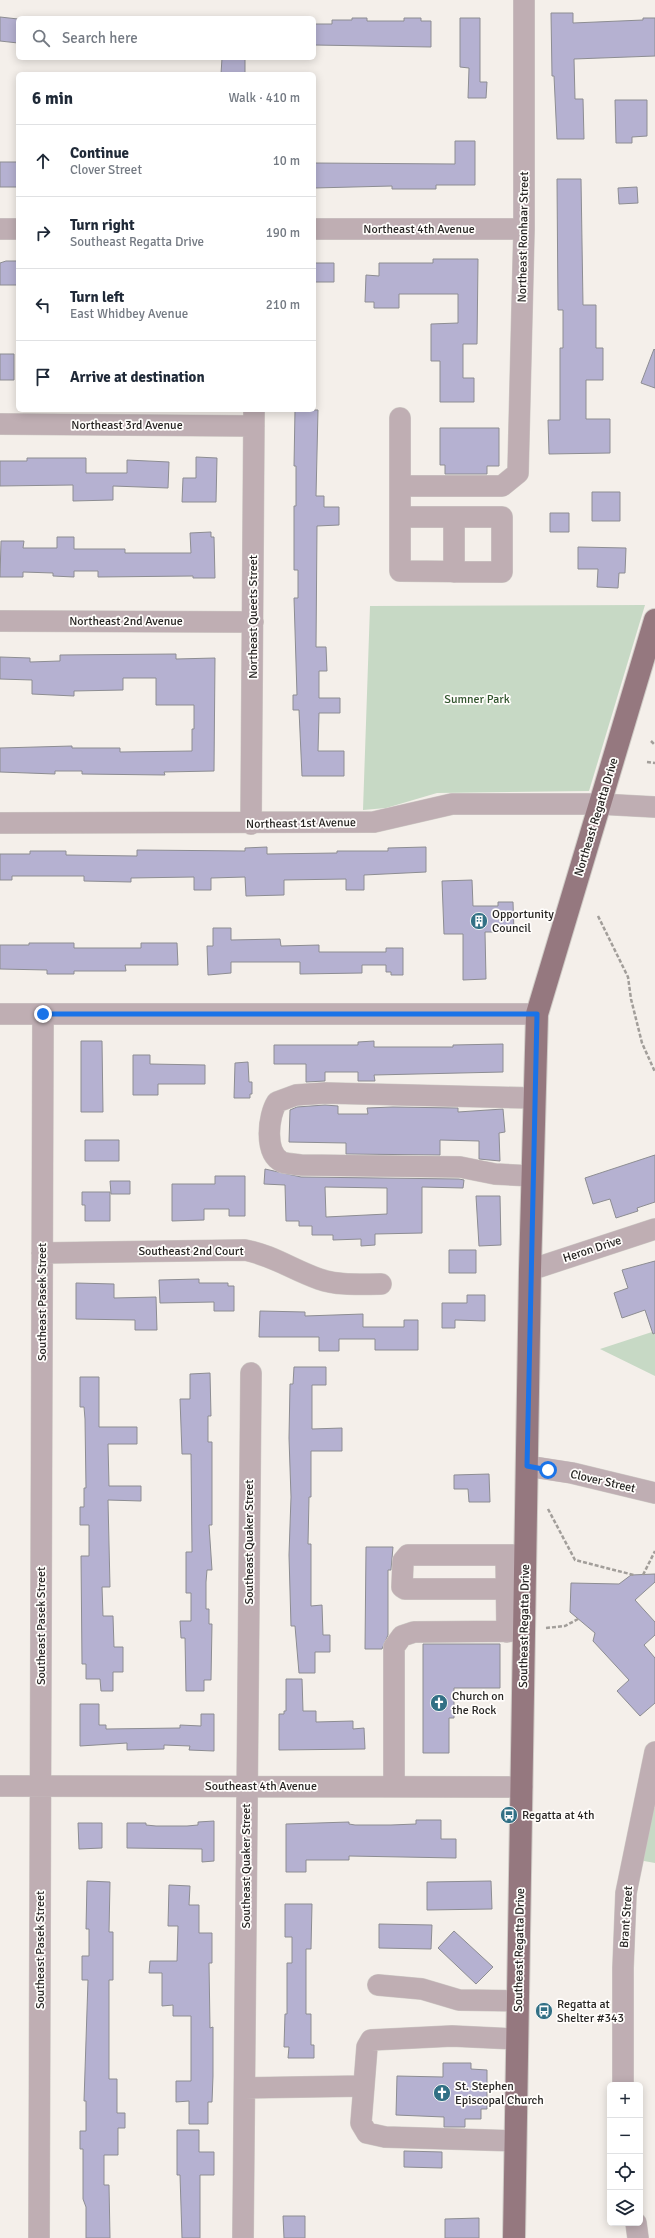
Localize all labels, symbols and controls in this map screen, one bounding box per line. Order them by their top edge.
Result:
search box [16,16,316,60]
icon: search [30,27,52,49]
text: Search here [62,29,138,47]
text: 6 min [32,88,73,109]
text: Walk · 410 m [229,90,300,106]
text: Continue [70,144,129,162]
icon: ahead [32,150,54,172]
text: 10 m [273,153,300,169]
text: Clover Street [70,162,142,178]
street label: Northeast Ronhaar Street [515,171,532,303]
text: Turn right [70,216,135,234]
icon: right [32,222,54,244]
street label: Northeast 4th Avenue [363,222,475,237]
text: 190 m [266,225,300,241]
text: Southeast Regatta Drive [70,234,204,250]
text: Turn left [70,288,124,306]
icon: left [32,294,54,316]
text: 210 m [266,297,300,313]
text: East Whidbey Avenue [70,306,188,322]
icon: arrive [32,366,54,388]
text: Arrive at destination [70,368,205,386]
street label: Northeast 3rd Avenue [71,418,183,433]
street label: Northeast Queets Street [246,555,261,679]
street label: Northeast 2nd Avenue [69,614,183,629]
park label: Sumner Park [444,692,510,707]
street label: Northeast Regatta Drive [571,756,622,878]
street label: Northeast 1st Avenue [246,815,356,832]
place label: Opportunity Council [492,907,554,936]
building icon: Opportunity Council [469,911,489,931]
route end [34,1005,52,1023]
street label: Heron Drive [561,1233,623,1266]
street label: Southeast Pasek Street [35,1243,50,1361]
street label: Southeast 2nd Court [138,1244,244,1259]
route start [539,1461,557,1479]
street label: Clover Street [569,1467,637,1496]
street label: Southeast Quaker Street [242,1480,257,1604]
street label: Southeast Regatta Drive [516,1564,533,1688]
street label: Southeast Pasek Street [34,1567,49,1685]
place label: Church on the Rock [452,1689,504,1718]
church icon: Church on the Rock [429,1693,449,1713]
street label: Southeast 4th Avenue [205,1779,317,1794]
street label: Southeast Quaker Street [239,1804,254,1928]
bus stop icon: Regatta at 4th [499,1805,519,1825]
place label: Regatta at 4th [522,1808,594,1823]
street label: Brant Street [617,1886,636,1949]
street label: Southeast Regatta Drive [511,1888,528,2012]
street label: Southeast Pasek Street [33,1891,48,2009]
place label: Regatta at Shelter #343 [557,1997,624,2026]
bus stop icon: Regatta at Shelter #343 [534,2001,554,2021]
place label: St. Stephen Episcopal Church [455,2079,544,2108]
map controls [607,2082,643,2226]
button: + [607,2082,643,2118]
church icon: St. Stephen Episcopal Church [432,2083,452,2103]
button: − [607,2118,643,2154]
button: locate [607,2154,643,2190]
button: layers [607,2190,643,2226]

